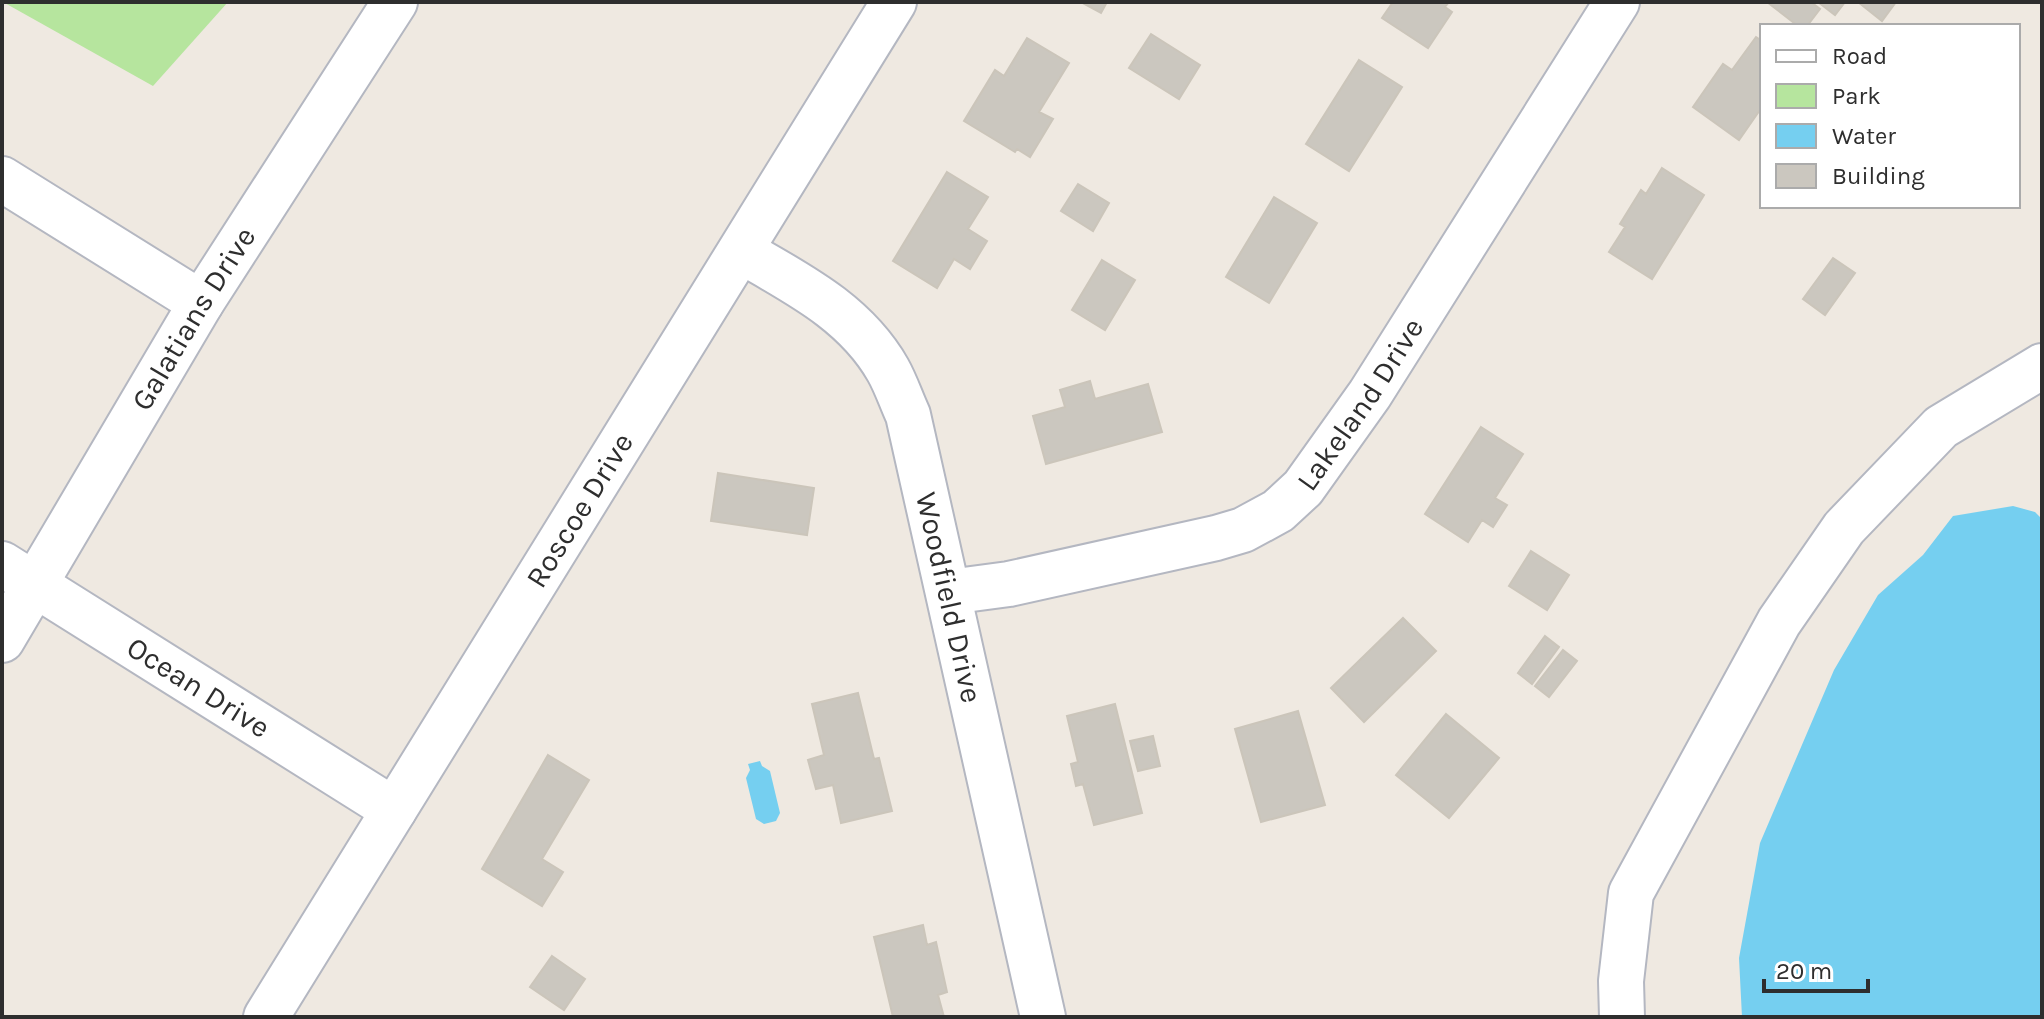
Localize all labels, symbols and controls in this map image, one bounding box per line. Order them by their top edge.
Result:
legend [1760,24,2020,208]
text: Road [1832,42,1887,70]
text: Park [1832,82,1881,110]
text: Water [1832,122,1896,150]
text: Building [1832,162,1925,190]
street label: Galatians Drive [124,220,263,417]
street label: Lakeland Drive [1289,311,1431,498]
street label: Roscoe Drive [518,426,641,594]
street label: Woodfield Drive [908,489,990,706]
street label: Ocean Drive [120,629,277,746]
scale bar [1764,943,1868,993]
text: 20 m [1776,957,1832,985]

